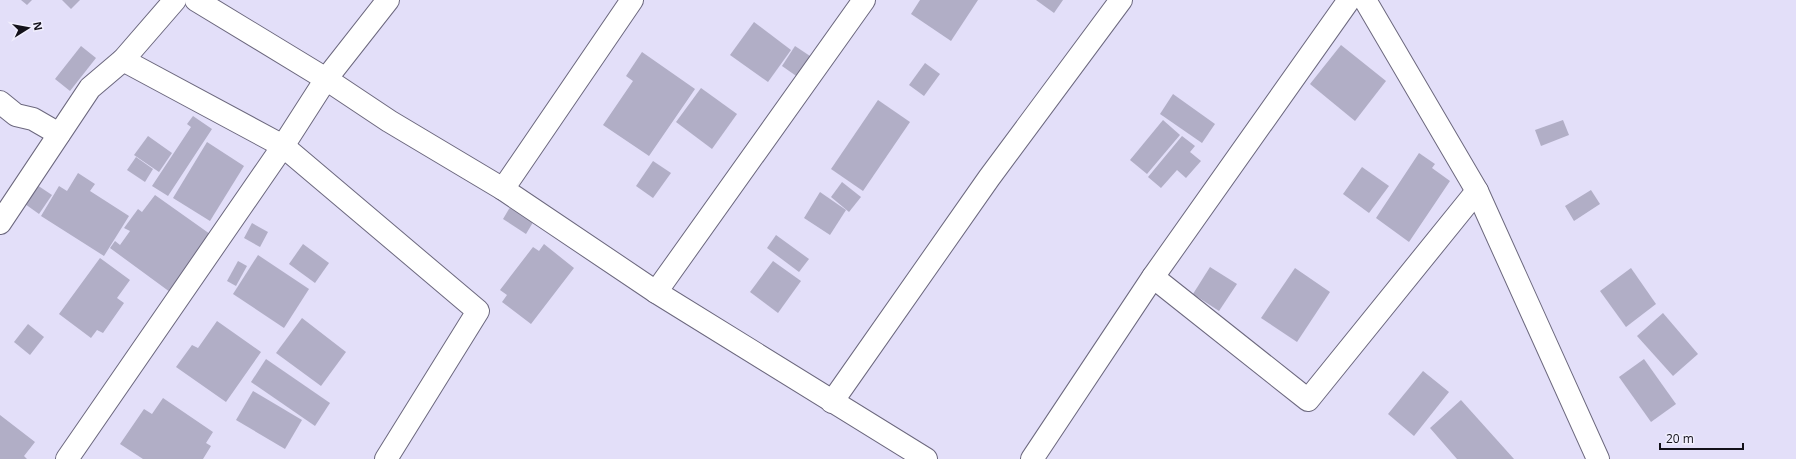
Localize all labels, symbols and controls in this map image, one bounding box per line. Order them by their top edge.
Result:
north arrow [8,8,48,48]
text: N [30,20,47,32]
scale bar [1660,425,1743,451]
text: 20 m [1666,430,1694,447]

